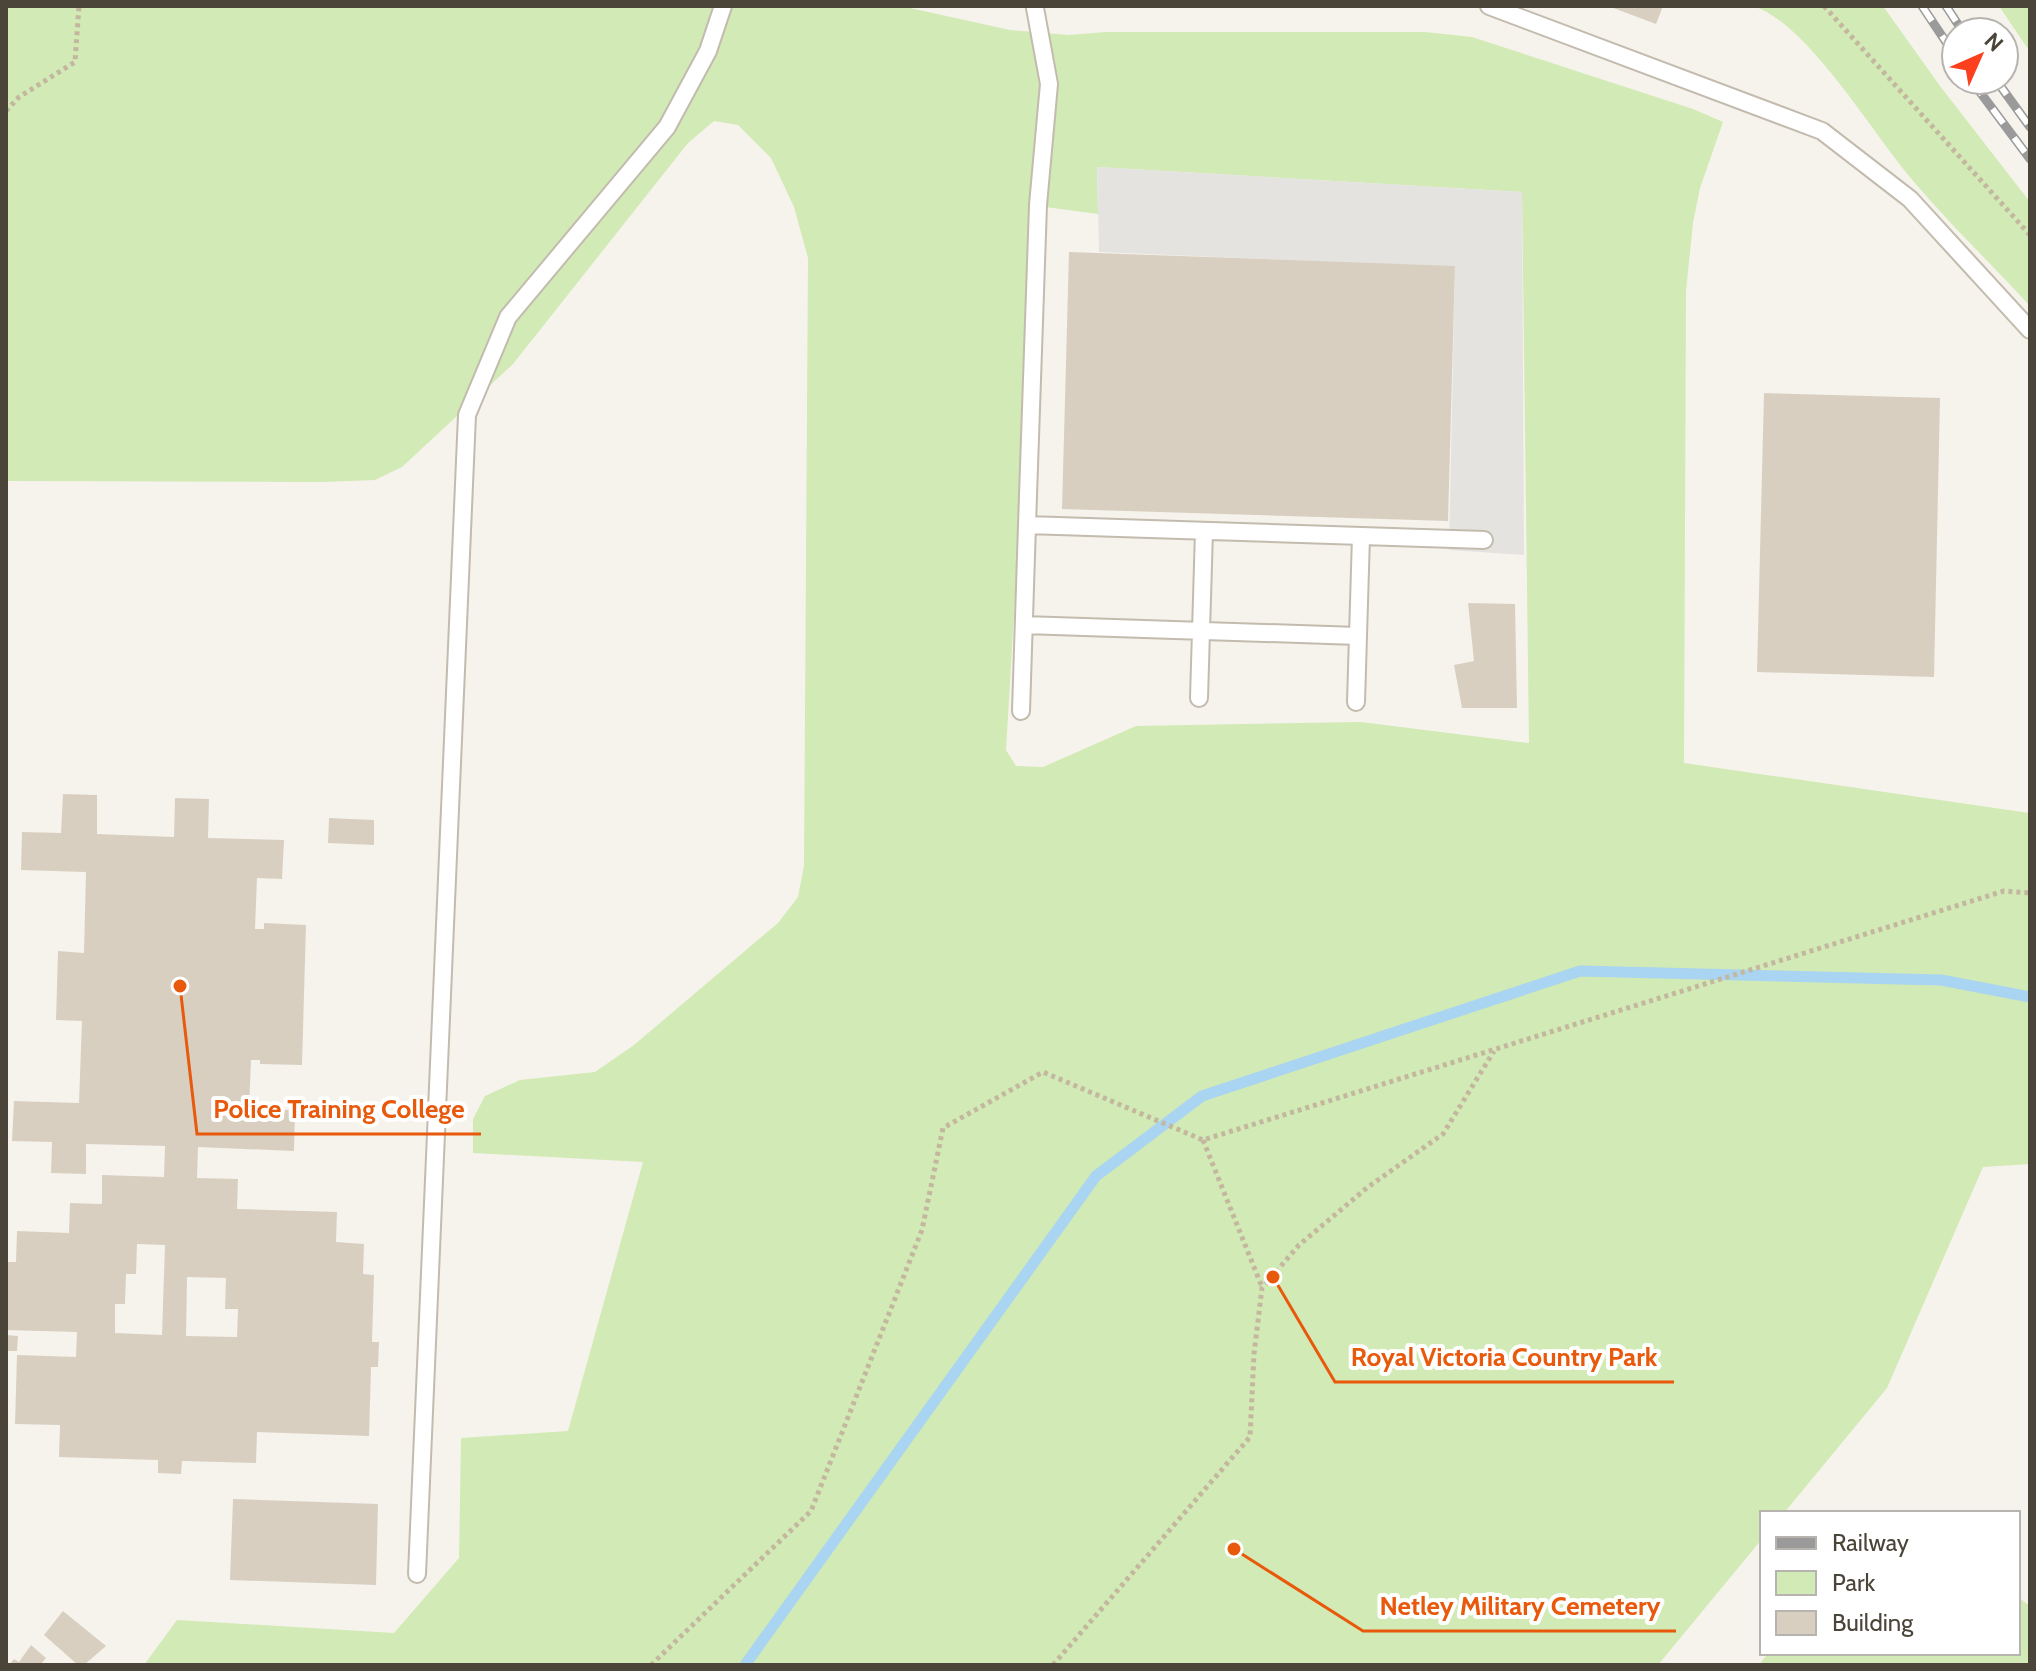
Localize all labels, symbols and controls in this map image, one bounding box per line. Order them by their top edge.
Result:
north arrow [1940,16,2020,96]
text: N [1979,27,2009,57]
callout: Police Training College [197,1084,481,1134]
text: Police Training College [213,1093,465,1125]
callout: Royal Victoria Country Park [1335,1332,1674,1382]
text: Royal Victoria Country Park [1351,1341,1658,1373]
legend [1760,1511,2020,1655]
text: Railway [1832,1528,1909,1557]
text: Park [1832,1568,1875,1597]
callout: Netley Military Cemetery [1363,1581,1676,1631]
text: Netley Military Cemetery [1380,1590,1660,1622]
text: Building [1832,1608,1914,1637]

